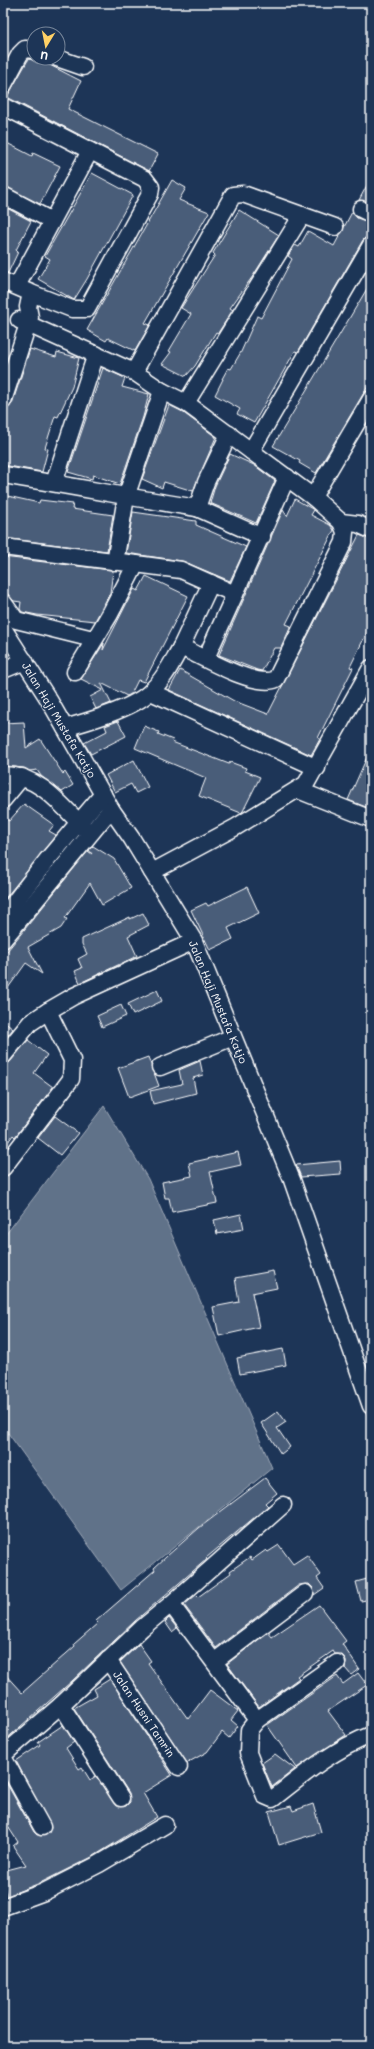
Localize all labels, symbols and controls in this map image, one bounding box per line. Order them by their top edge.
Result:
north arrow [26,26,66,66]
text: U [39,48,49,64]
street label: Jalan Haji Mustafa Katjo [19,659,100,781]
street label: Jalan Haji Mustafa Katjo [186,938,251,1066]
street label: Jalan Husni Tamrin [110,1668,179,1760]

